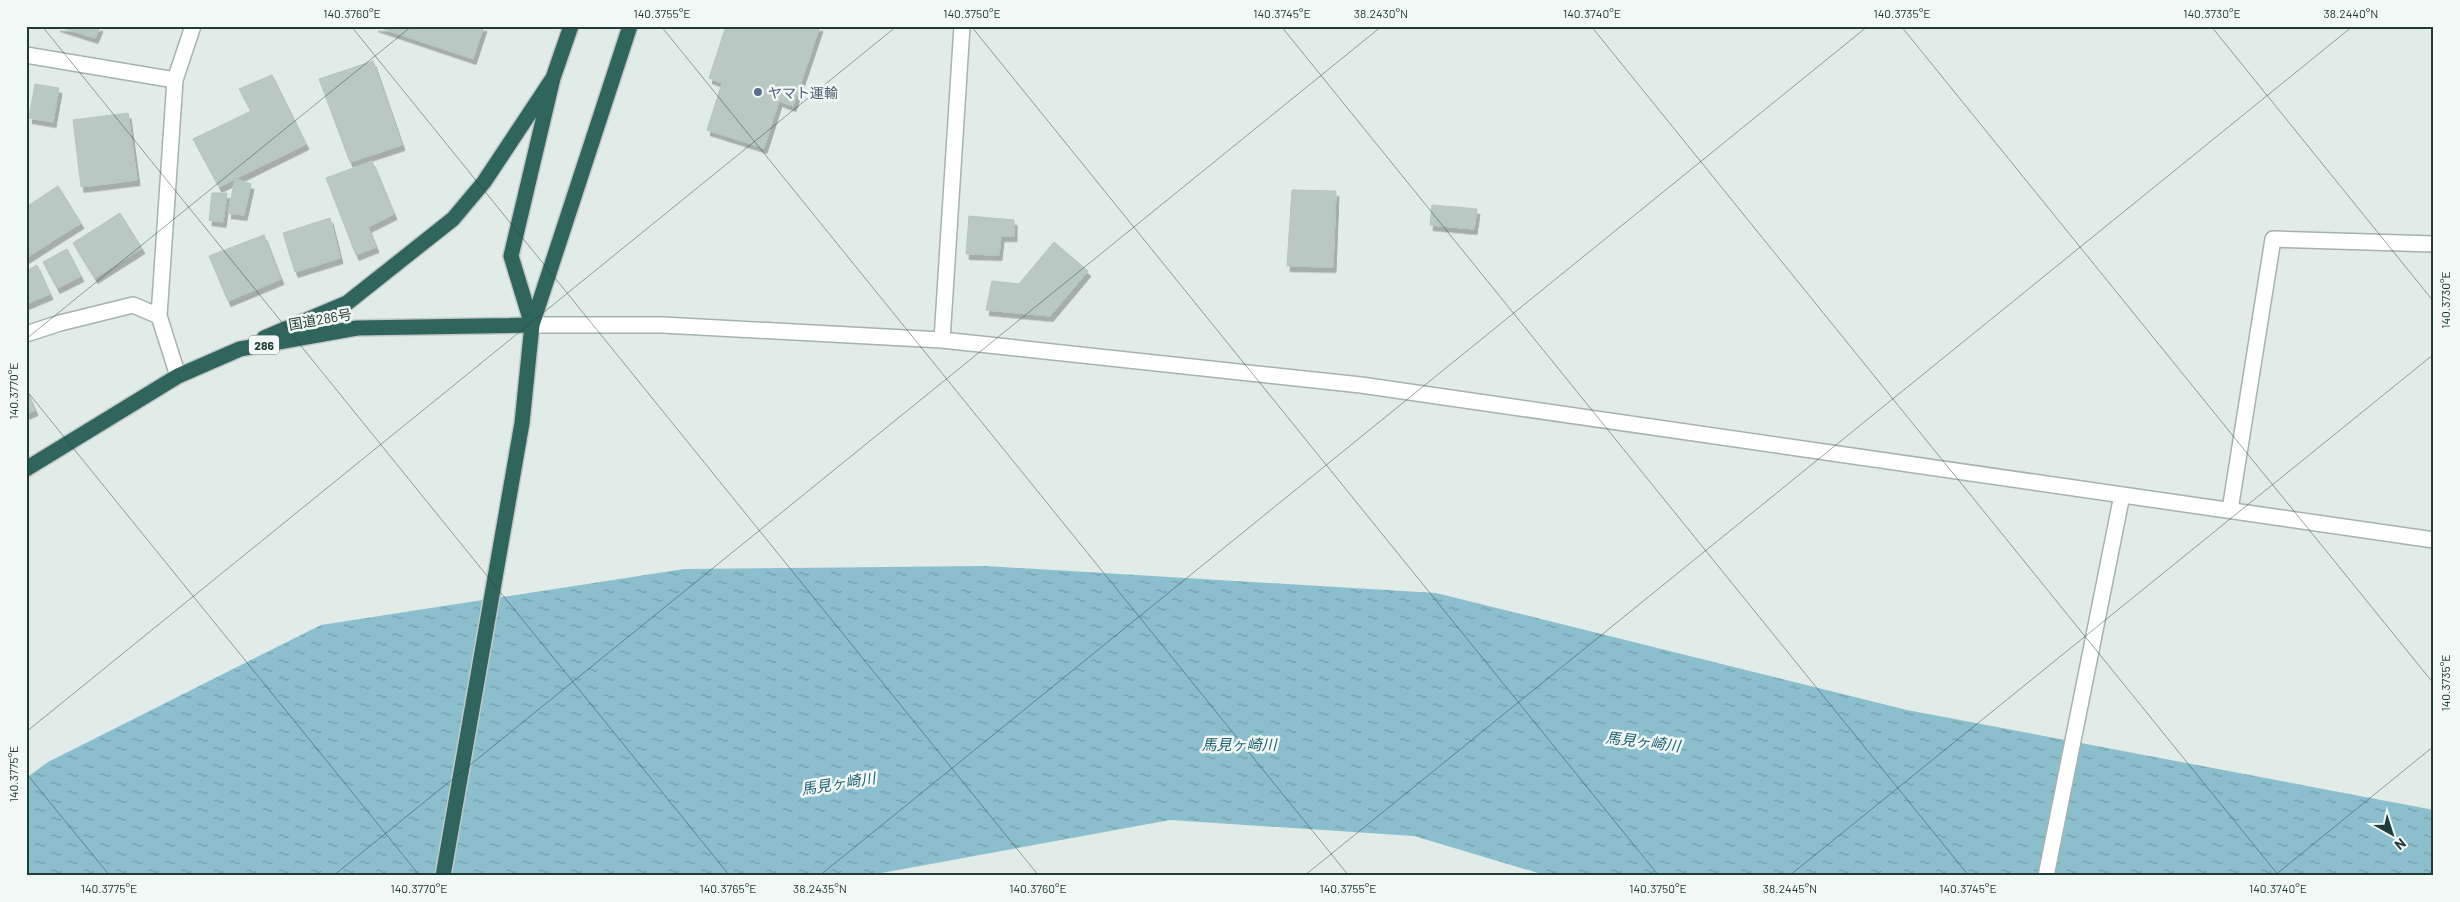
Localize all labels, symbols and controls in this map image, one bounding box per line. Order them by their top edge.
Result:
text: 140.3760°E [323,6,381,20]
text: 140.3755°E [634,6,690,20]
text: 140.3750°E [943,6,1001,20]
text: 140.3745°E [1253,6,1311,20]
text: 38.2430°N [1354,6,1408,20]
text: 140.3740°E [1563,6,1621,20]
text: 140.3735°E [1874,6,1930,20]
text: 140.3730°E [2183,6,2241,20]
text: 38.2440°N [2324,6,2378,20]
place label: ヤマト運輸 [768,84,838,101]
marker: ヤマト運輸 [752,86,764,98]
text: 140.3730°E [2438,271,2452,329]
street label: 国道286号 [287,305,353,333]
road number: 286 [249,336,279,354]
text: 140.3770°E [6,362,20,420]
text: 140.3735°E [2438,655,2452,711]
water label: 馬見ヶ崎川 [1605,727,1683,755]
water label: 馬見ヶ崎川 [1201,735,1278,753]
text: 140.3775°E [6,746,20,802]
water label: 馬見ヶ崎川 [800,768,878,798]
north arrow [2368,810,2418,860]
text: N [2392,835,2409,854]
text: 140.3775°E [81,881,137,895]
text: 140.3770°E [390,881,448,895]
text: 140.3765°E [700,881,756,895]
text: 38.2435°N [793,881,847,895]
text: 140.3760°E [1009,881,1067,895]
text: 140.3755°E [1320,881,1376,895]
text: 140.3750°E [1629,881,1687,895]
text: 38.2445°N [1763,881,1817,895]
text: 140.3745°E [1939,881,1997,895]
text: 140.3740°E [2249,881,2307,895]

